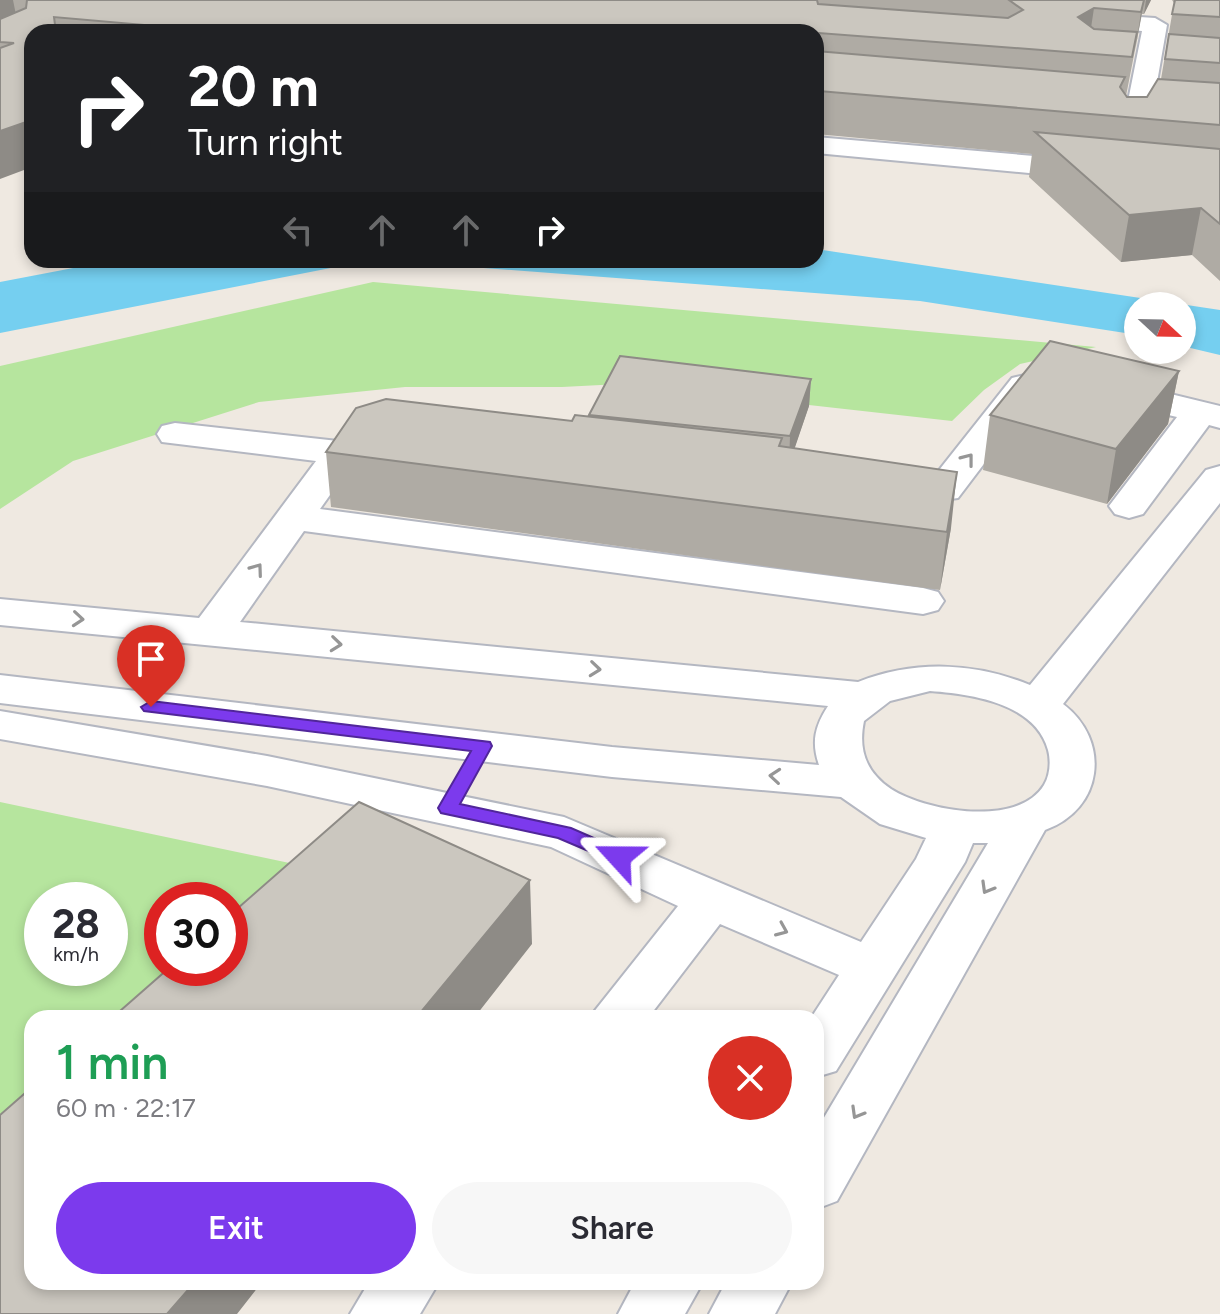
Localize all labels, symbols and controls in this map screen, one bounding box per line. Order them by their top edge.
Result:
text: 20 m [188,53,319,120]
icon: right [56,56,160,160]
text: Turn right [188,121,343,164]
icon: left [276,208,320,252]
icon: ahead [360,208,404,252]
icon: ahead [444,208,488,252]
icon: right [528,208,572,252]
north arrow [1124,292,1196,364]
map controls [1124,292,1196,364]
one-way arrow [959,453,973,468]
one-way arrow [247,563,261,578]
one-way arrow [72,610,85,627]
pin [117,625,185,707]
one-way arrow [330,636,343,653]
icon: arrive [129,637,173,681]
one-way arrow [589,661,602,678]
one-way arrow [768,768,781,785]
position arrow [577,815,661,899]
one-way arrow [981,879,997,894]
speed limit sign: 30 [144,882,248,986]
text: 28 [52,900,100,948]
one-way arrow [774,921,788,937]
text: km/h [53,942,99,966]
text: 1 min [56,1033,168,1091]
button: close [708,1036,792,1120]
text: 60 m · 22:17 [56,1092,196,1124]
one-way arrow [851,1104,867,1119]
button: Exit [56,1182,416,1274]
button: Share [432,1182,792,1274]

